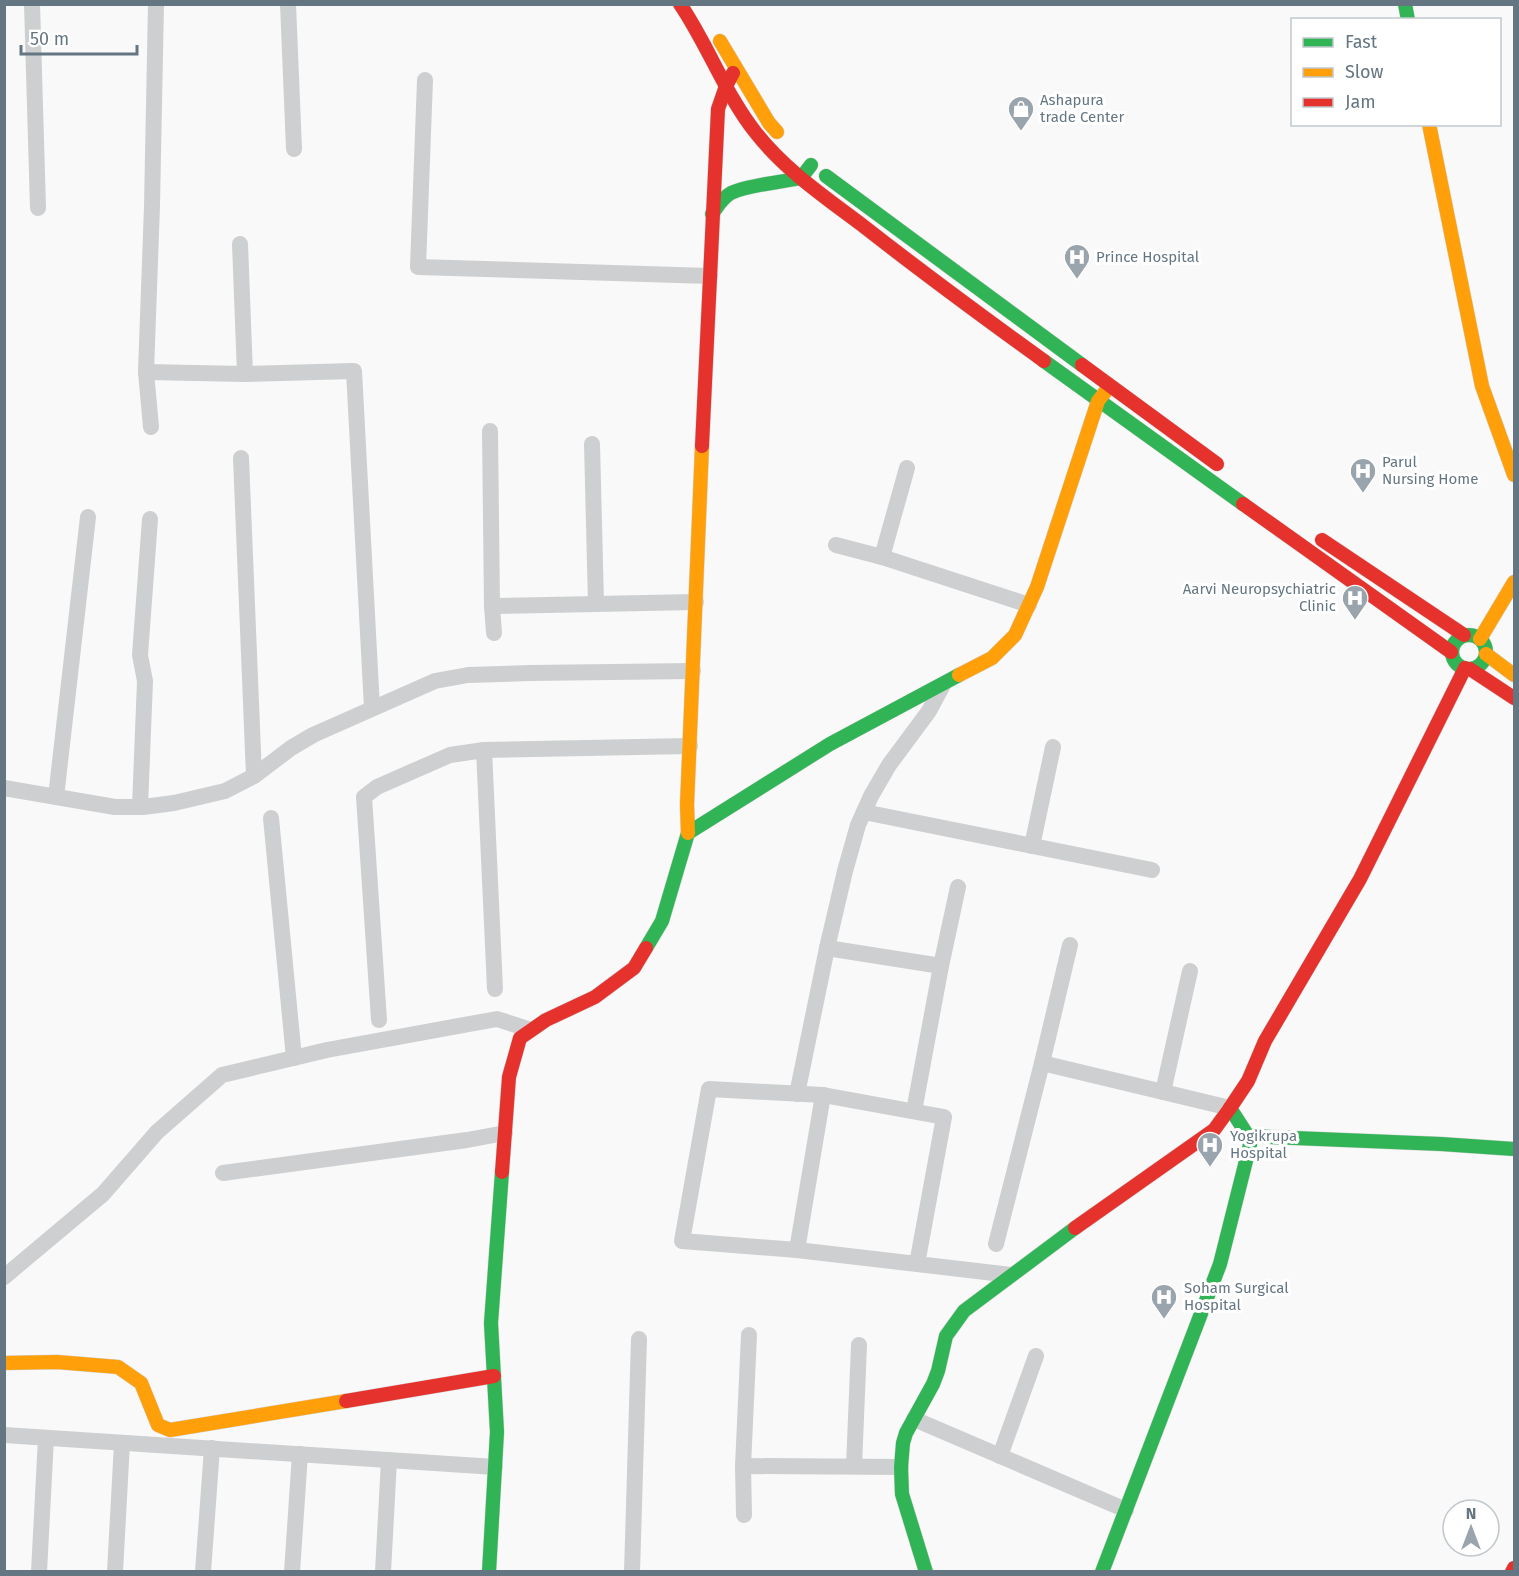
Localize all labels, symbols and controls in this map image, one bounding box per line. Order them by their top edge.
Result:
scale bar [21,18,136,56]
legend [1291,18,1501,126]
text: 50 m [30,28,69,50]
text: Fast [1345,31,1378,53]
text: Slow [1345,61,1384,83]
place label: Ashapura trade Center [1040,91,1124,126]
text: Jam [1345,91,1376,113]
shop icon: Ashapura trade Center [1006,94,1036,132]
hospital icon: Prince Hospital [1062,242,1092,280]
place label: Prince Hospital [1096,248,1200,266]
place label: Parul Nursing Home [1382,453,1478,488]
hospital icon: Parul Nursing Home [1348,456,1378,494]
place label: Aarvi Neuropsychiatric Clinic [1183,580,1336,615]
hospital icon: Aarvi Neuropsychiatric Clinic [1340,583,1370,621]
place label: Yogikrupa Hospital [1230,1127,1297,1162]
hospital icon: Yogikrupa Hospital [1195,1130,1225,1168]
place label: Soham Surgical Hospital [1184,1279,1289,1314]
hospital icon: Soham Surgical Hospital [1149,1282,1179,1320]
north arrow [1441,1498,1501,1558]
text: N [1466,1504,1476,1523]

